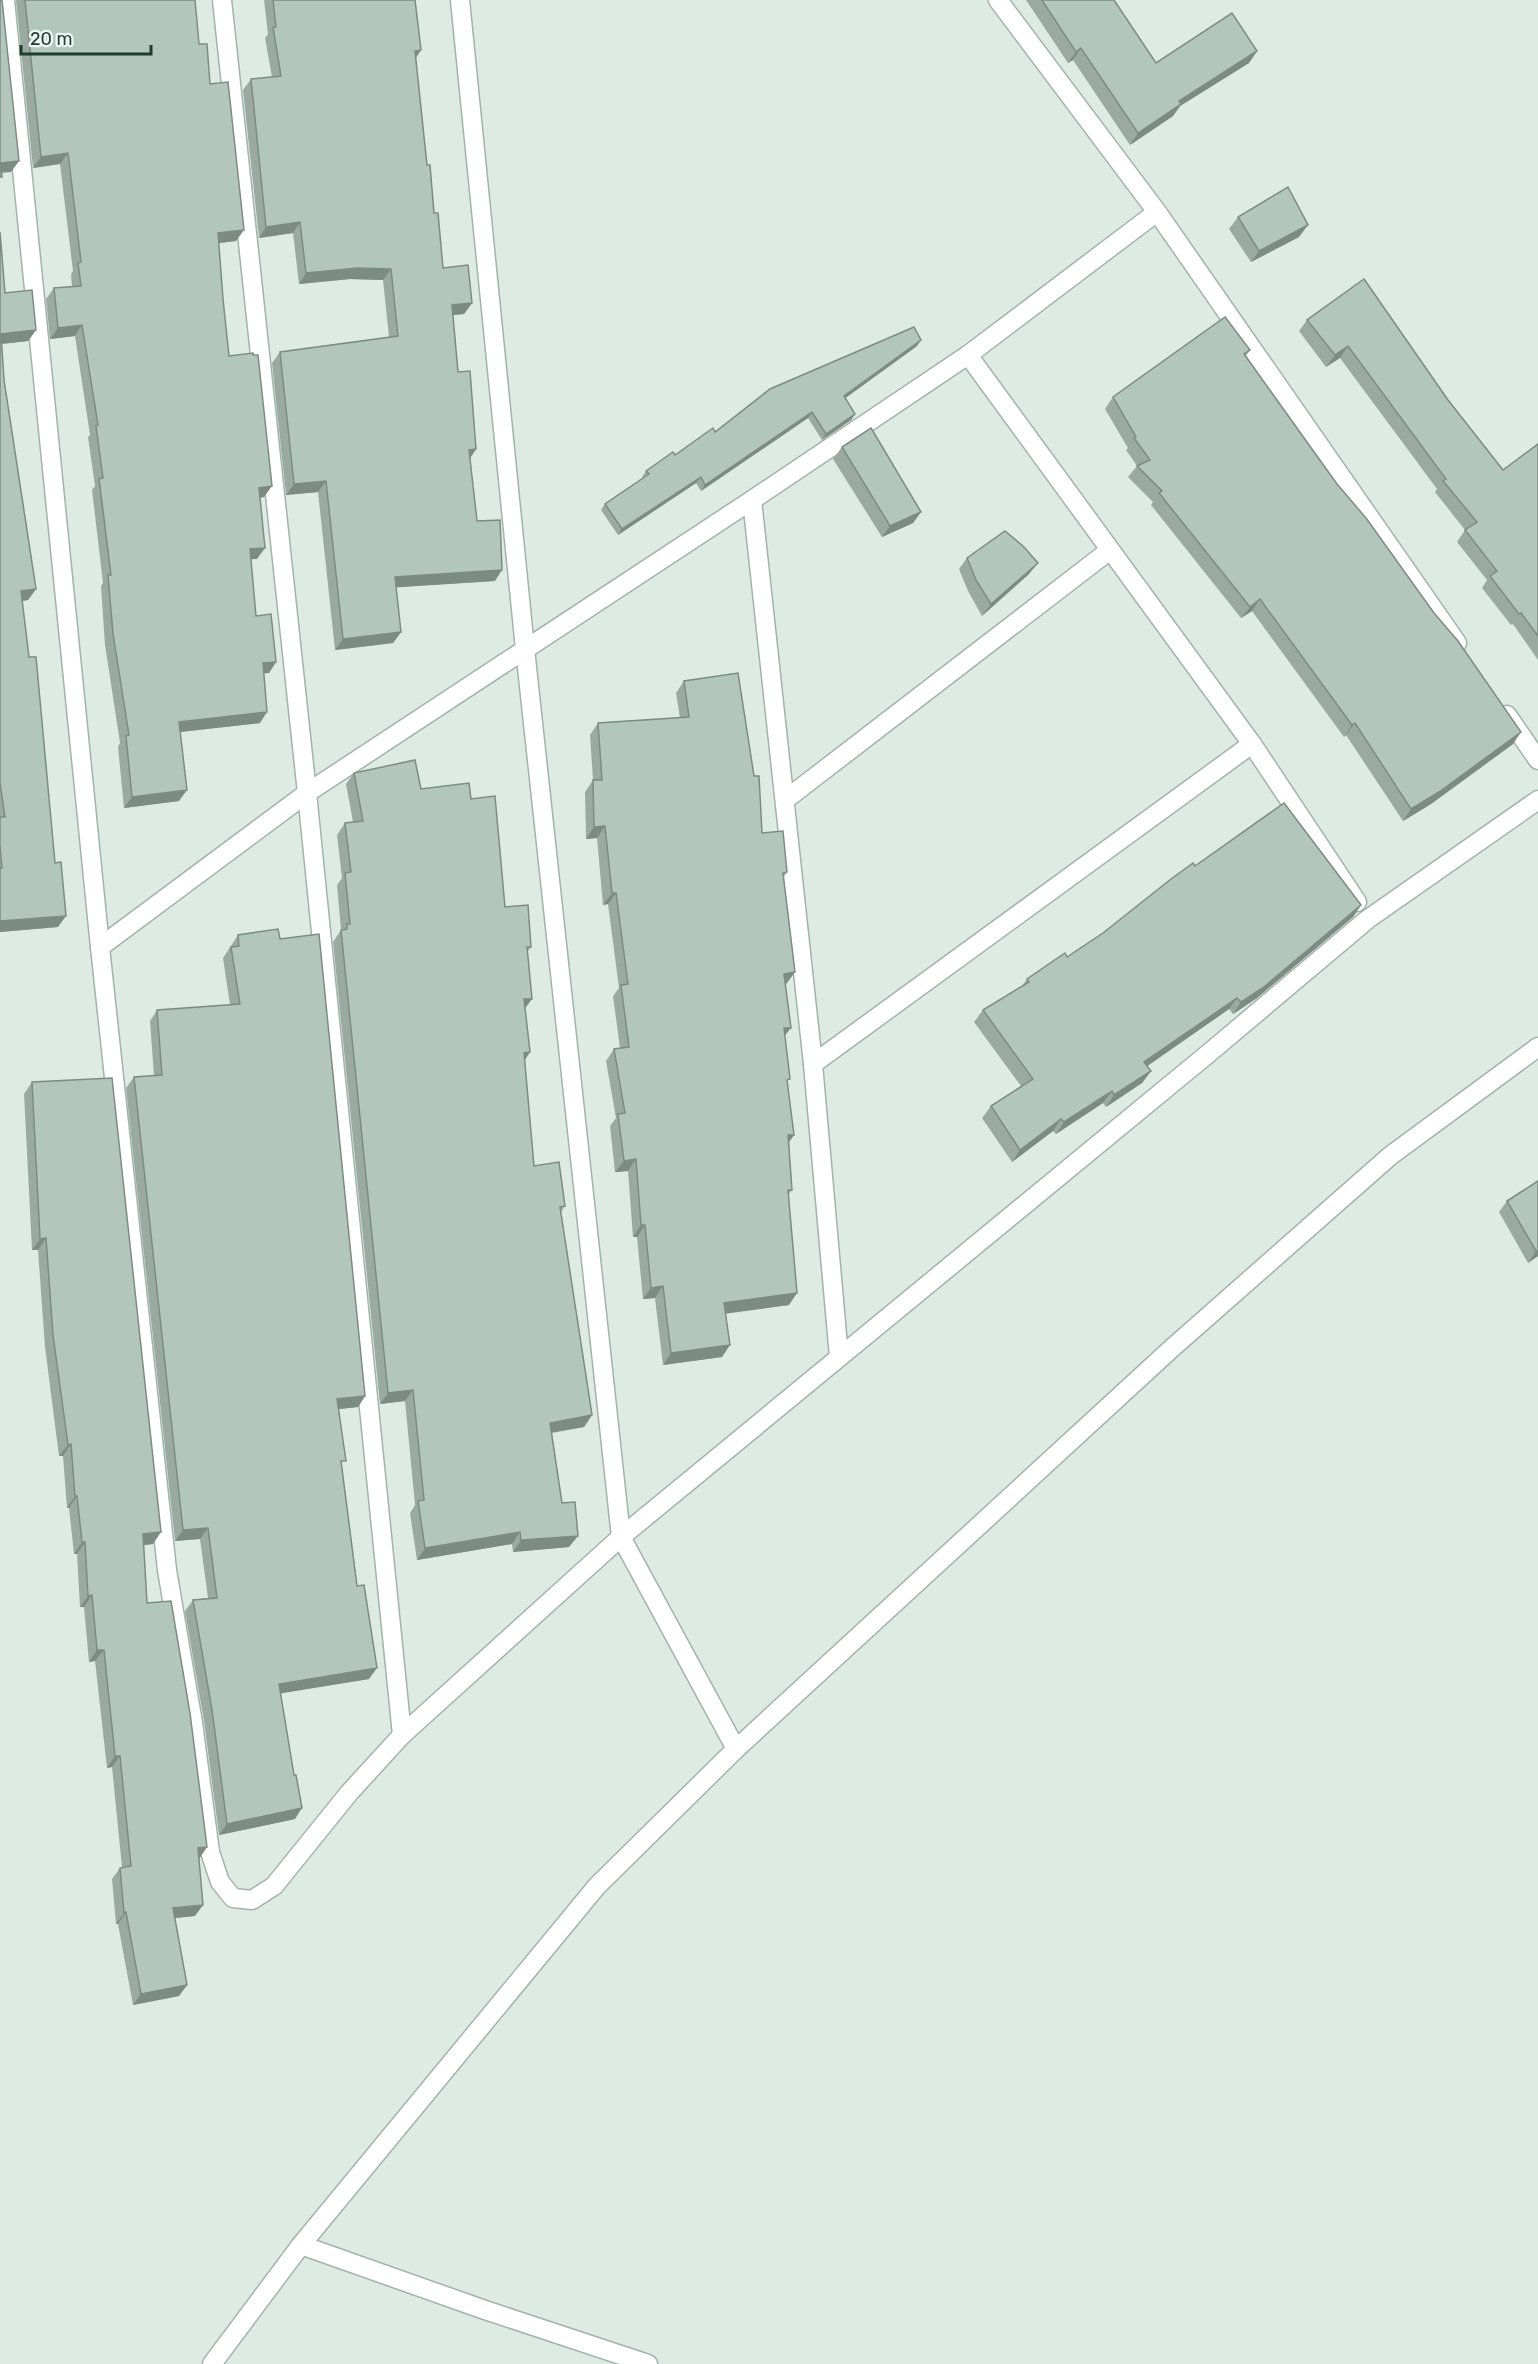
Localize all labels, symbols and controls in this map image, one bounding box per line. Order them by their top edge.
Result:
scale bar [21,18,152,56]
text: 20 m [30,28,72,50]

